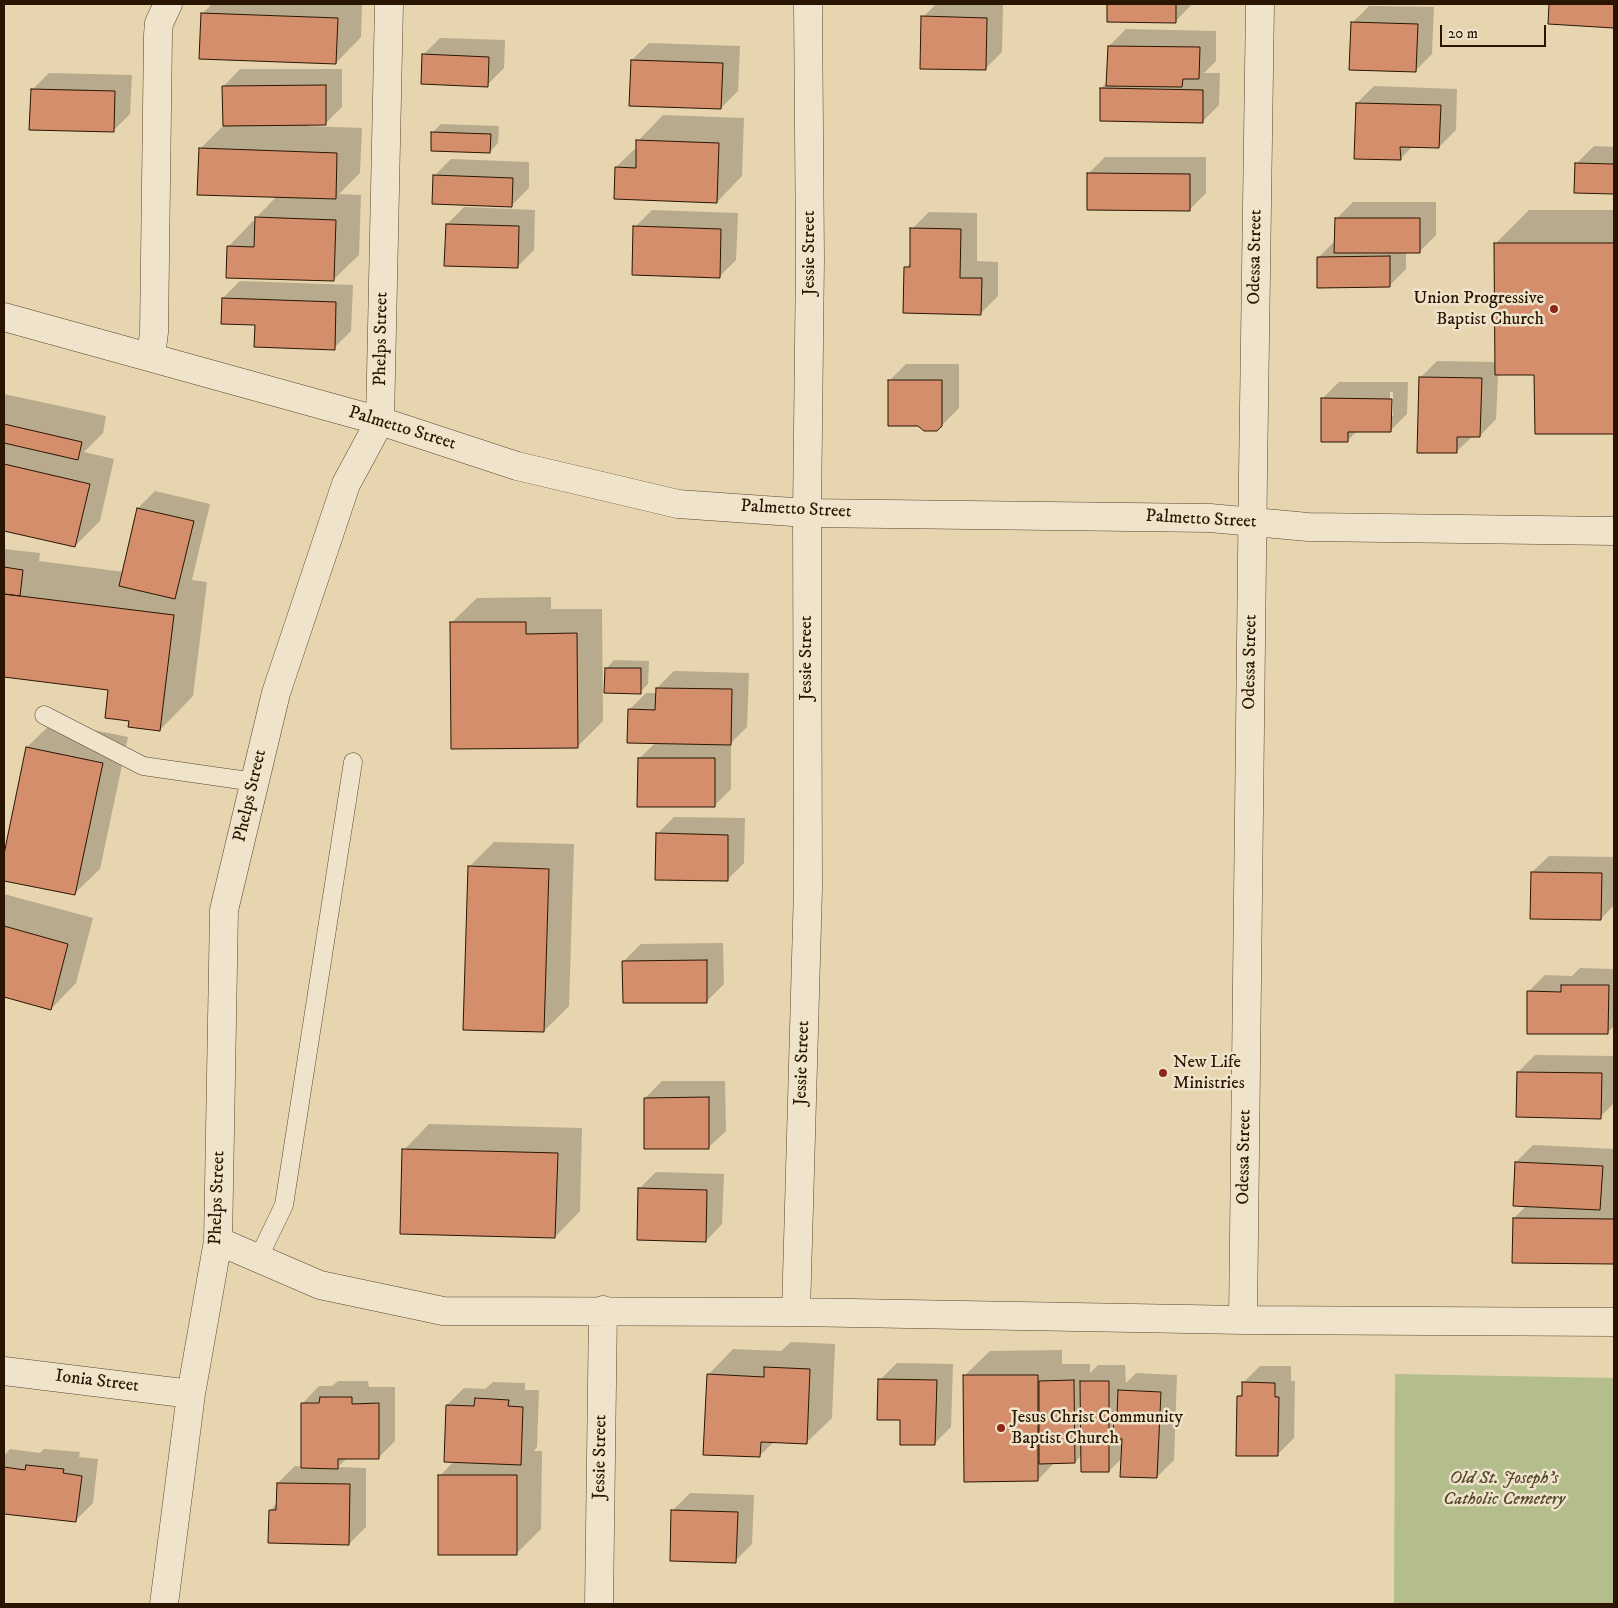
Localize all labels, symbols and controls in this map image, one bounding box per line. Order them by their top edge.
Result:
scale bar [1443,15,1549,47]
text: 20 m [1448,24,1478,43]
street label: Odessa Street [1244,209,1268,305]
street label: Jessie Street [799,211,821,295]
place label: Union Progressive Baptist Church [1414,288,1544,330]
street label: Phelps Street [370,292,394,386]
marker: Union Progressive Baptist Church [1548,303,1560,315]
street label: Palmetto Street [346,402,458,456]
street label: Palmetto Street [740,496,852,524]
street label: Palmetto Street [1145,506,1257,534]
street label: Odessa Street [1239,614,1263,710]
street label: Jessie Street [796,616,818,700]
street label: Phelps Street [230,748,272,844]
street label: Jessie Street [791,1020,815,1106]
place label: New Life Ministries [1173,1052,1245,1094]
marker: New Life Ministries [1157,1067,1169,1079]
street label: Odessa Street [1233,1109,1257,1205]
street label: Phelps Street [206,1151,230,1245]
street label: Ionia Street [54,1366,140,1398]
place label: Jesus Christ Community Baptist Church [1011,1407,1183,1450]
street label: Jessie Street [589,1414,613,1500]
marker: Jesus Christ Community Baptist Church [995,1422,1007,1434]
park label: Old St. Joseph's Catholic Cemetery [1443,1468,1565,1510]

